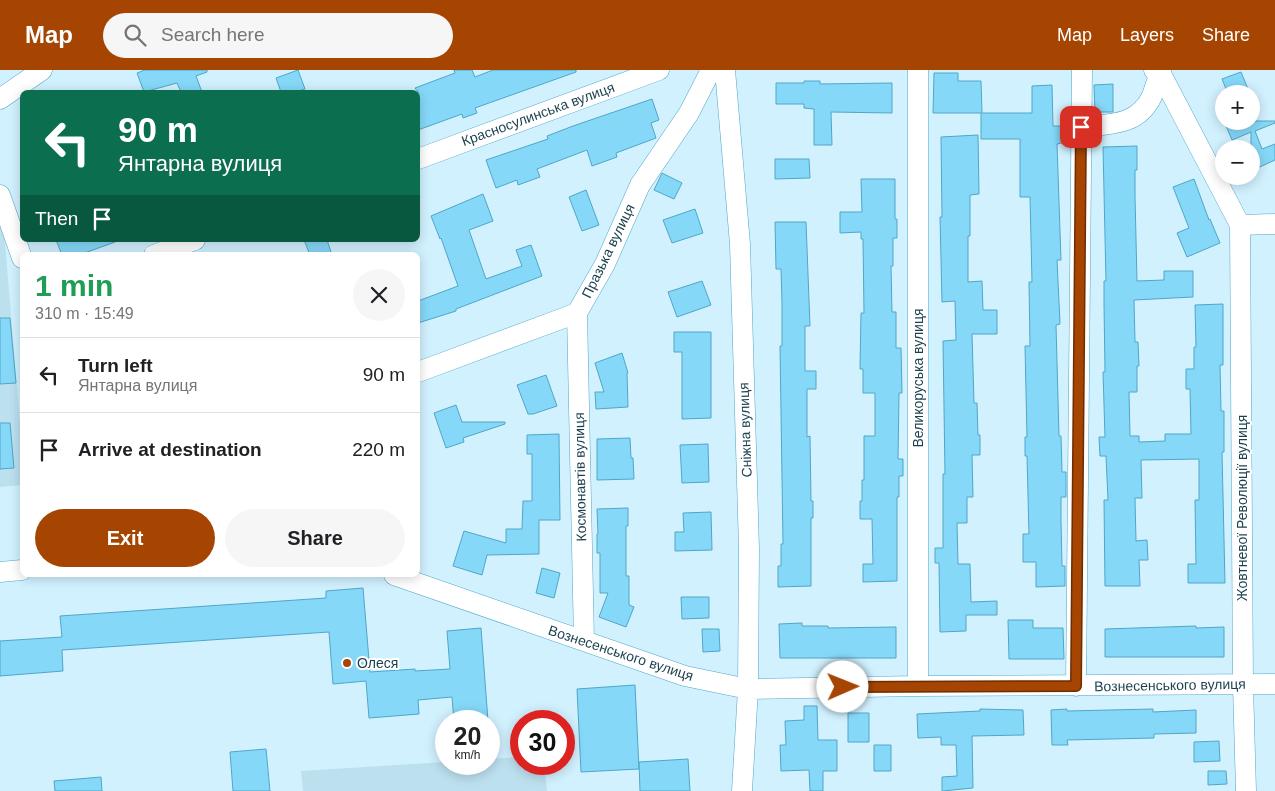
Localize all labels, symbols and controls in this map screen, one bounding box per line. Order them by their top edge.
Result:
search box [103,13,453,58]
text: Map [25,21,73,48]
icon: search [121,21,149,49]
text: Search here [161,24,265,45]
text: Map [1057,25,1092,45]
text: Layers [1120,25,1174,45]
text: Share [1202,25,1250,45]
street label: Красносулинська вулиця [459,79,617,149]
map controls [1215,85,1260,185]
button: + [1215,85,1260,130]
pin [1060,106,1102,148]
icon: left [35,110,100,175]
text: 90 m [118,110,198,149]
icon: arrive [1067,113,1095,141]
button: − [1215,140,1260,185]
text: Янтарна вулиця [118,151,282,176]
street label: Празька вулиця [578,201,638,301]
icon: arrive [88,205,116,233]
text: Then [35,208,78,229]
text: 1 min [35,269,113,302]
button: close [353,269,405,321]
text: 310 m · 15:49 [35,305,134,322]
street label: Великоруська вулиця [910,308,926,448]
text: Turn left [78,355,153,376]
icon: left [35,361,63,389]
text: 90 m [363,364,405,385]
text: Янтарна вулиця [78,377,197,394]
street label: Сніжна вулиця [735,382,755,478]
street label: Космонавтів вулиця [571,412,589,542]
street label: Жовтневої Революції вулиця [1234,415,1250,601]
icon: arrive [35,436,63,464]
text: Arrive at destination [78,439,262,460]
text: 220 m [352,439,405,460]
button: Exit [35,509,215,567]
button: Share [225,509,405,567]
street label: Вознесенського вулиця [546,622,696,684]
place label: Олеся [357,655,398,671]
marker: Олеся [341,657,353,669]
position arrow [816,660,868,712]
street label: Вознесенського вулиця [1094,676,1246,694]
speed limit sign: 30 [510,710,575,775]
text: 20 [454,722,481,750]
text: km/h [454,748,481,762]

